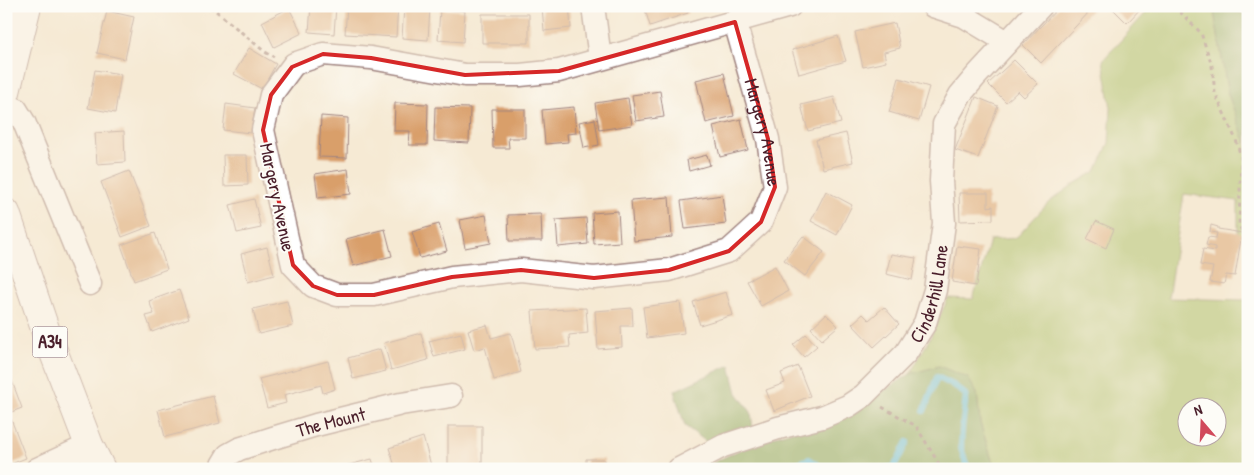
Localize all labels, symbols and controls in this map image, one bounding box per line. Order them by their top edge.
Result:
street label: Margery Avenue [738,75,788,188]
street label: Margery Avenue [254,140,302,254]
street label: Cinderhill Lane [903,243,954,348]
road number: A34 [32,327,68,358]
north arrow [1176,398,1226,448]
text: N [1191,399,1205,419]
street label: The Mount [293,400,369,443]

